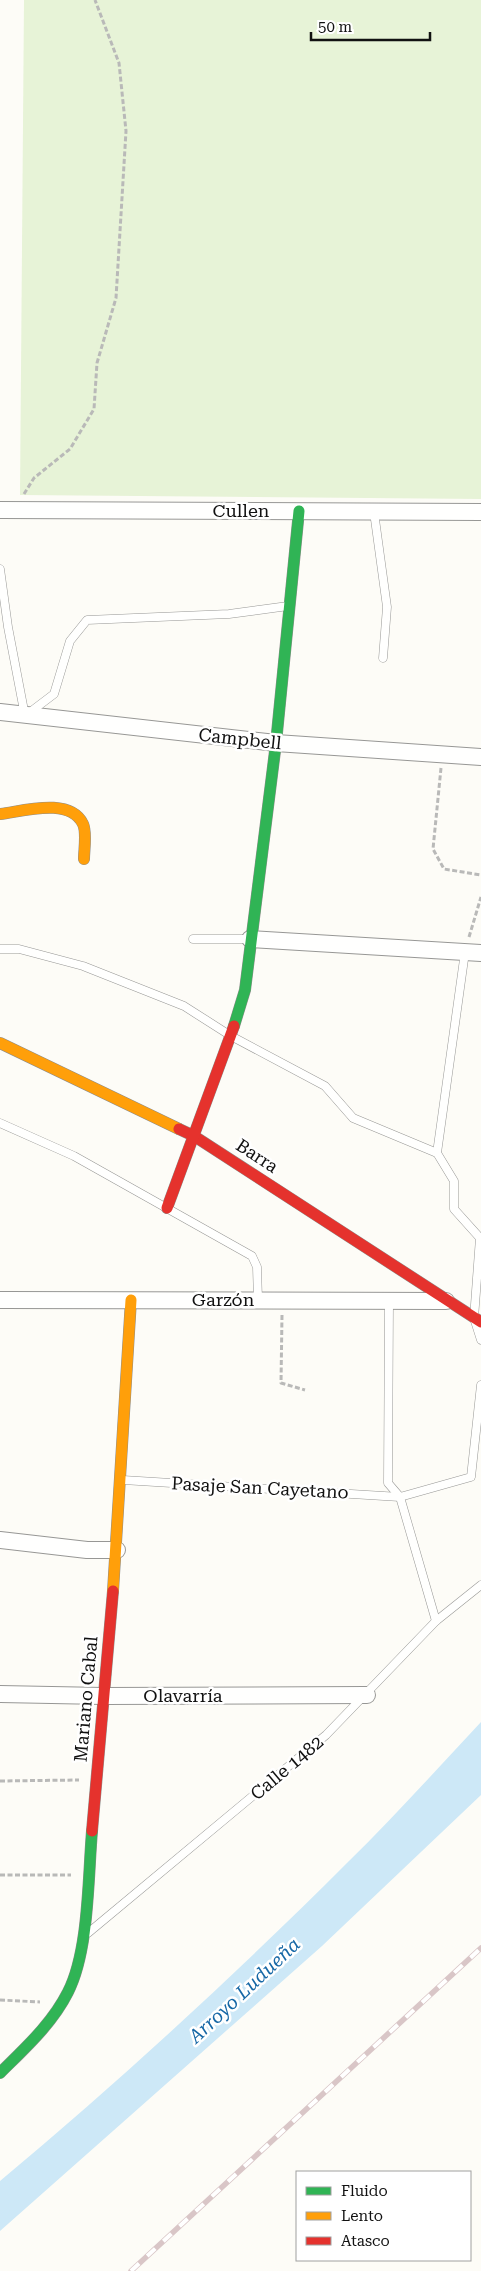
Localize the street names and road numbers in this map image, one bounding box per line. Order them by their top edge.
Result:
street label: Cullen [213,500,270,521]
street label: Campbell [198,724,283,753]
street label: Barra [232,1134,283,1177]
street label: Garzón [192,1289,255,1310]
street label: Pasaje San Cayetano [171,1472,349,1503]
street label: Mariano Cabal [70,1635,102,1763]
street label: Olavarría [143,1685,223,1706]
street label: Calle 1482 [246,1731,327,1804]

